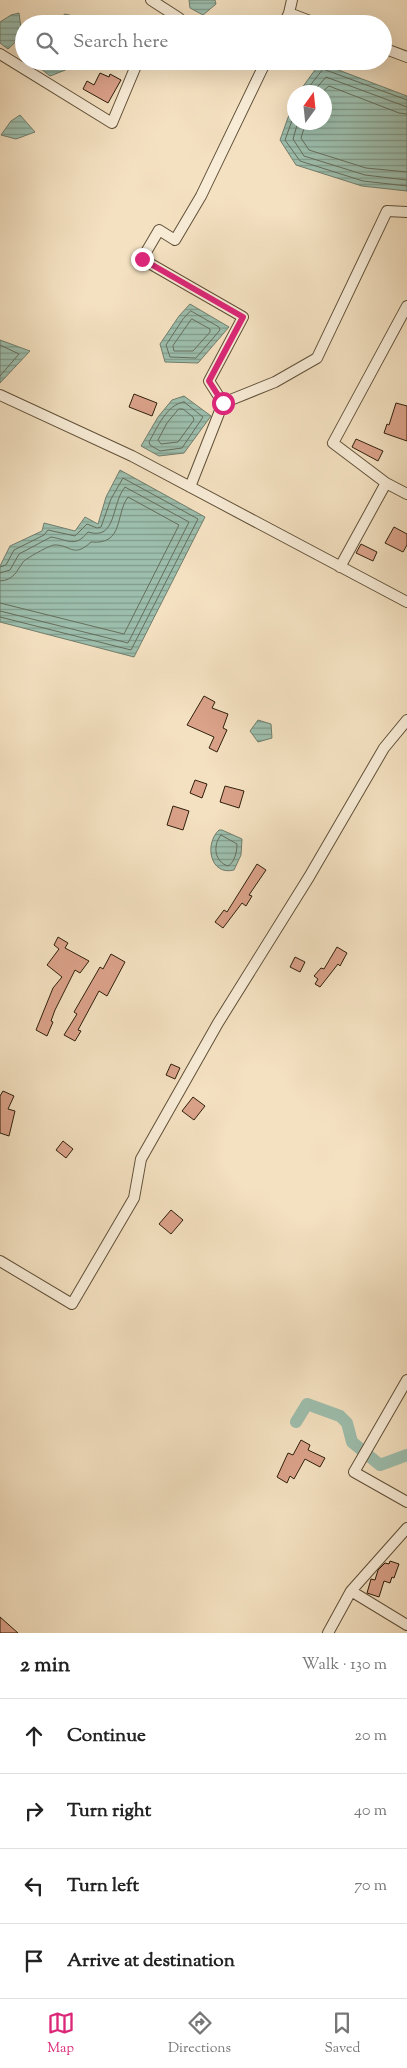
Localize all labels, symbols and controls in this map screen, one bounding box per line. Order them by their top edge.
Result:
search box [15,15,392,70]
icon: search [33,29,61,57]
text: Search here [73,29,168,56]
north arrow [287,85,332,130]
route end [131,248,154,271]
route start [212,392,235,415]
text: 2 min [20,1651,70,1681]
text: Walk · 130 m [302,1654,387,1677]
icon: ahead [20,1722,48,1750]
text: Continue [67,1723,146,1750]
text: 20 m [354,1725,387,1748]
icon: right [20,1797,48,1825]
text: Turn right [67,1798,151,1825]
text: 40 m [354,1800,387,1823]
icon: left [20,1872,48,1900]
text: Turn left [67,1873,139,1900]
text: 70 m [354,1875,387,1898]
icon: arrive [20,1947,48,1975]
text: Arrive at destination [67,1948,235,1975]
tab: Map [47,2009,75,2059]
tab: Directions [168,2009,231,2059]
tab: Saved [324,2009,360,2059]

